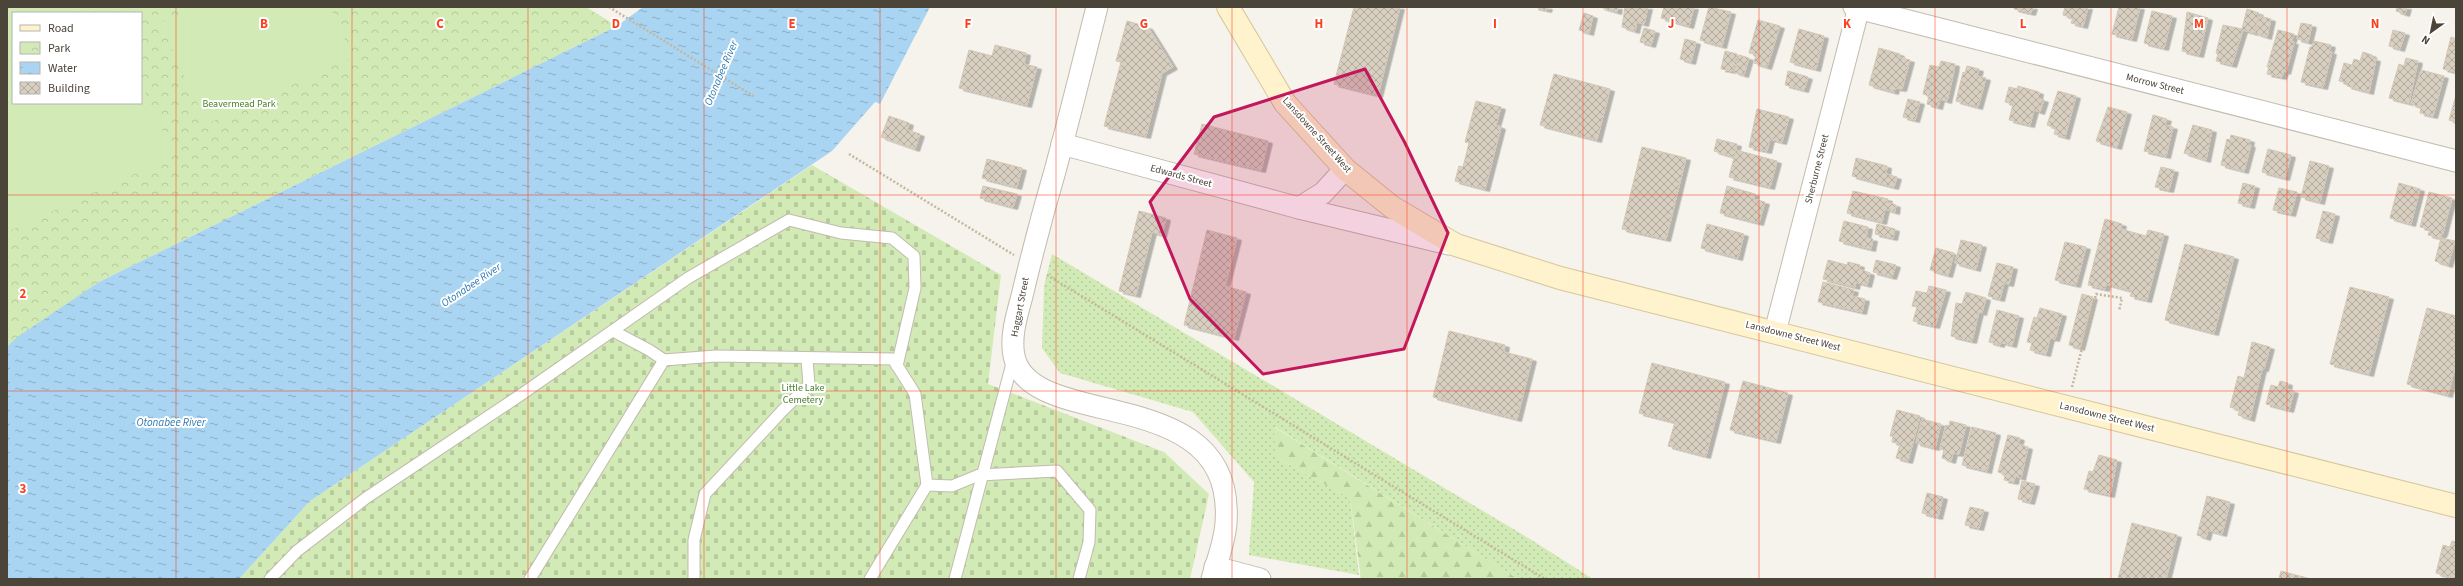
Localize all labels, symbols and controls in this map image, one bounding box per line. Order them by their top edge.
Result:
legend [12,12,142,104]
north arrow [2411,12,2451,52]
text: B [260,15,268,33]
text: C [436,15,444,33]
text: D [612,15,620,33]
text: E [788,15,796,33]
text: F [965,15,972,33]
text: G [1140,15,1148,33]
text: H [1315,15,1323,33]
text: I [1493,15,1497,33]
text: J [1668,15,1674,33]
text: K [1843,15,1852,33]
text: L [2020,15,2027,33]
text: M [2194,15,2204,33]
text: N [2371,15,2379,33]
text: Road [48,20,74,37]
text: N [2419,32,2433,48]
water label: Otonabee River [701,37,742,108]
text: Park [48,40,70,57]
text: Water [48,60,78,77]
street label: Morrow Street [2125,70,2186,98]
text: Building [48,80,90,97]
street label: Lansdowne Street West [1279,94,1355,176]
park label: Beavermead Park [202,97,276,111]
street label: Sherburne Street [1802,132,1833,205]
street label: Edwards Street [1149,161,1214,191]
water label: Otonabee River [438,259,505,311]
street label: Haggart Street [1007,275,1033,338]
text: 2 [20,285,27,303]
street label: Lansdowne Street West [1744,317,1843,355]
park label: Little Lake Cemetery [781,381,825,407]
street label: Lansdowne Street West [2058,398,2157,436]
water label: Otonabee River [136,415,207,430]
text: 3 [20,480,27,498]

